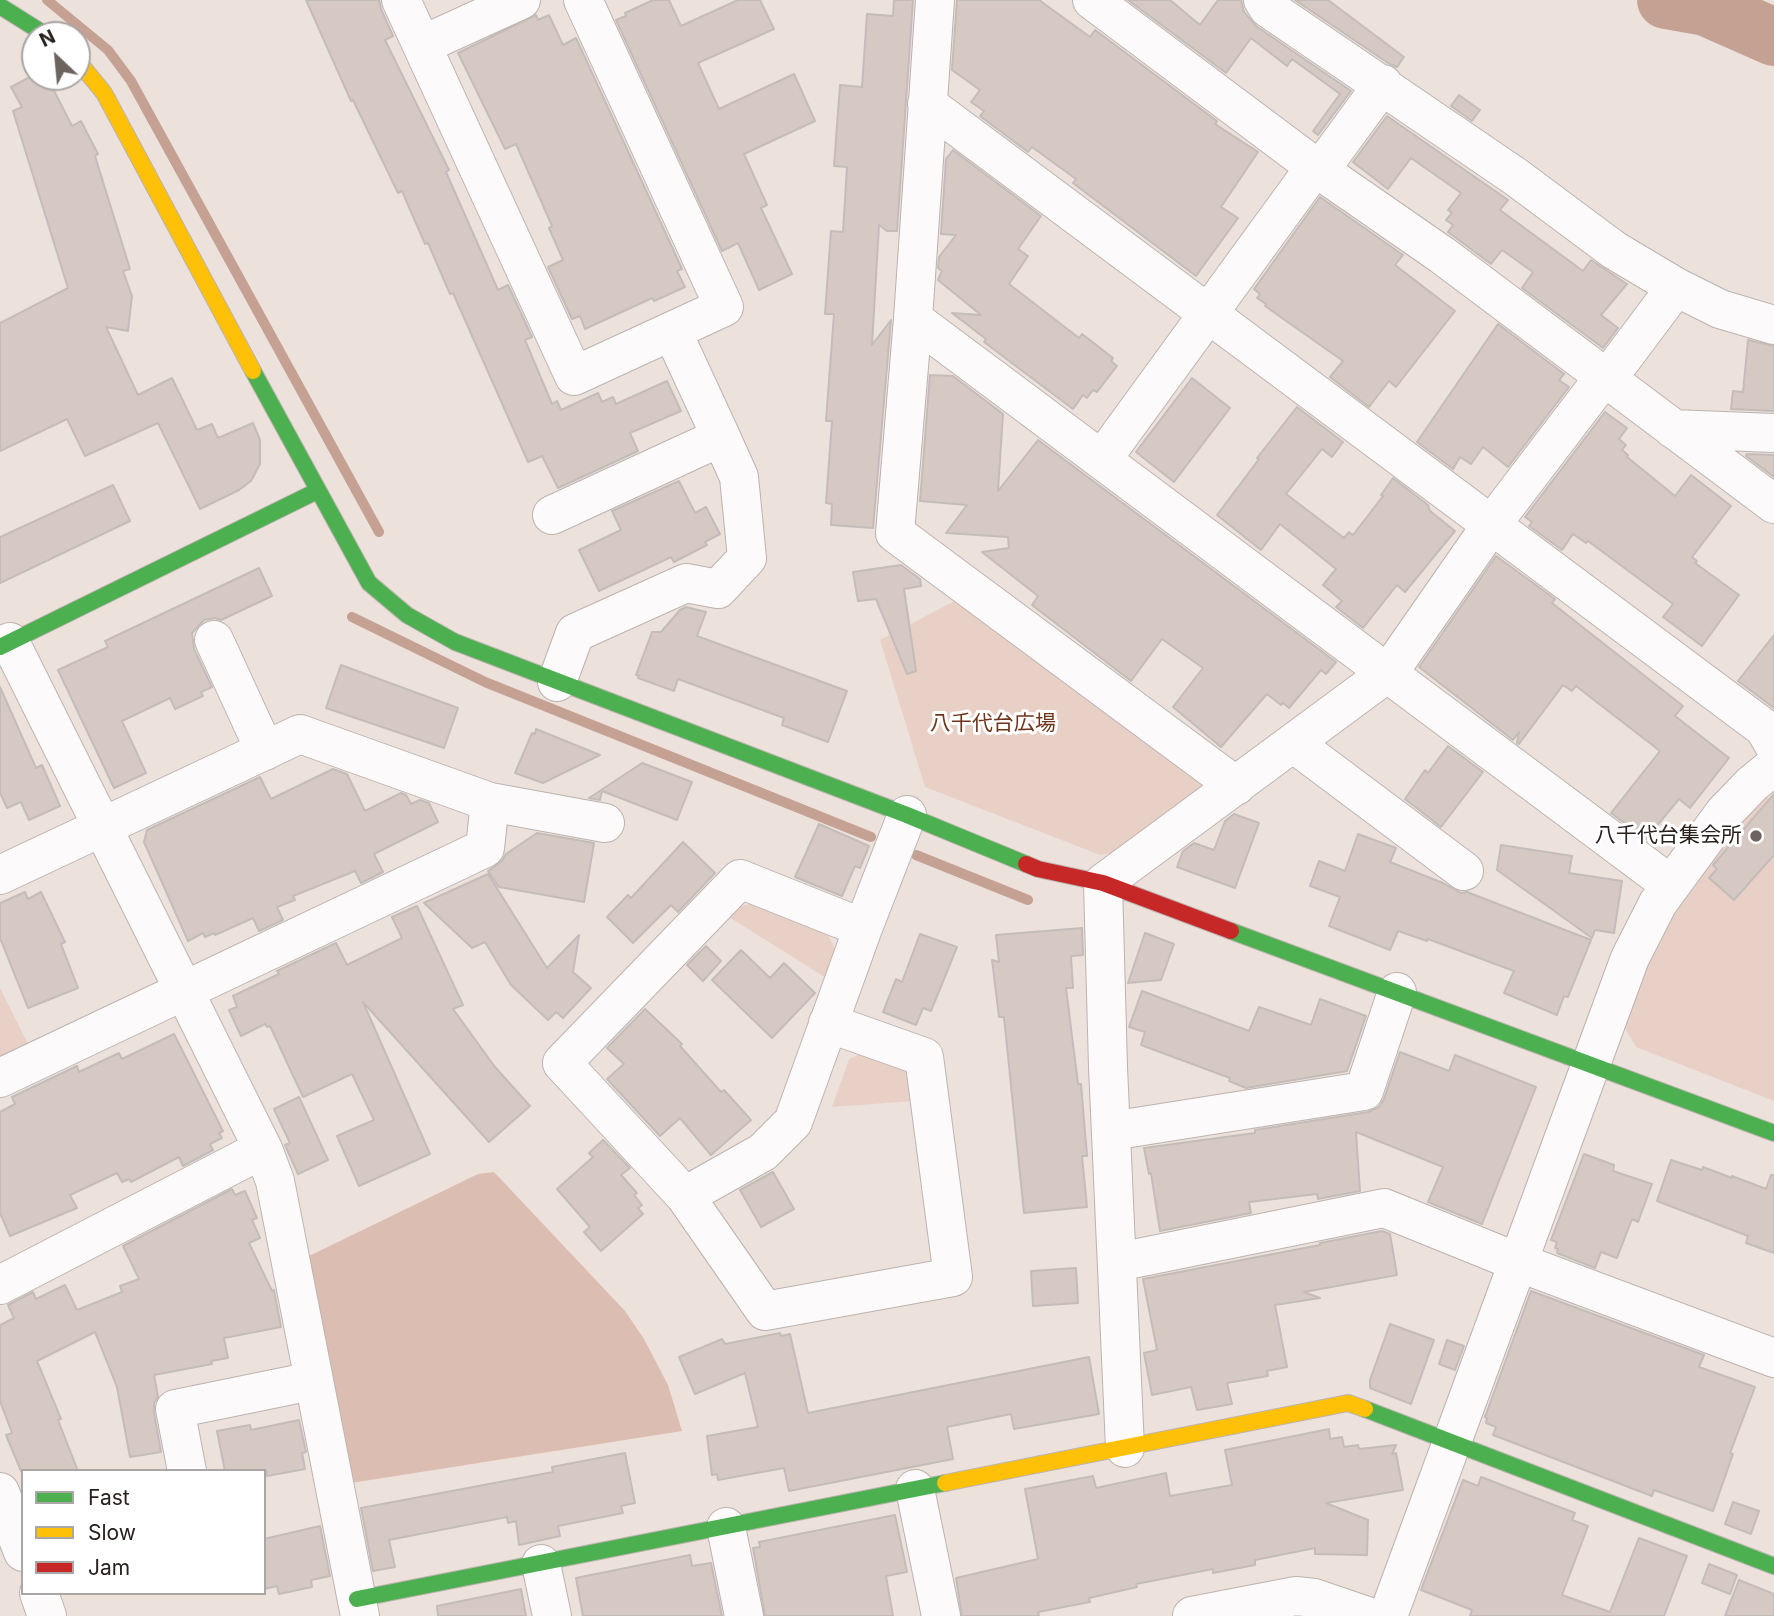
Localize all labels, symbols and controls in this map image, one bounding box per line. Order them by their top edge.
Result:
north arrow [21,21,91,91]
text: N [36,25,59,52]
park label: 八千代台広場 [930,711,1056,737]
place label: 八千代台集会所 [1595,823,1742,849]
marker: 八千代台集会所 [1748,828,1764,844]
legend [21,1469,266,1595]
text: Fast [88,1485,130,1510]
text: Slow [88,1520,136,1545]
text: Jam [88,1555,130,1580]

